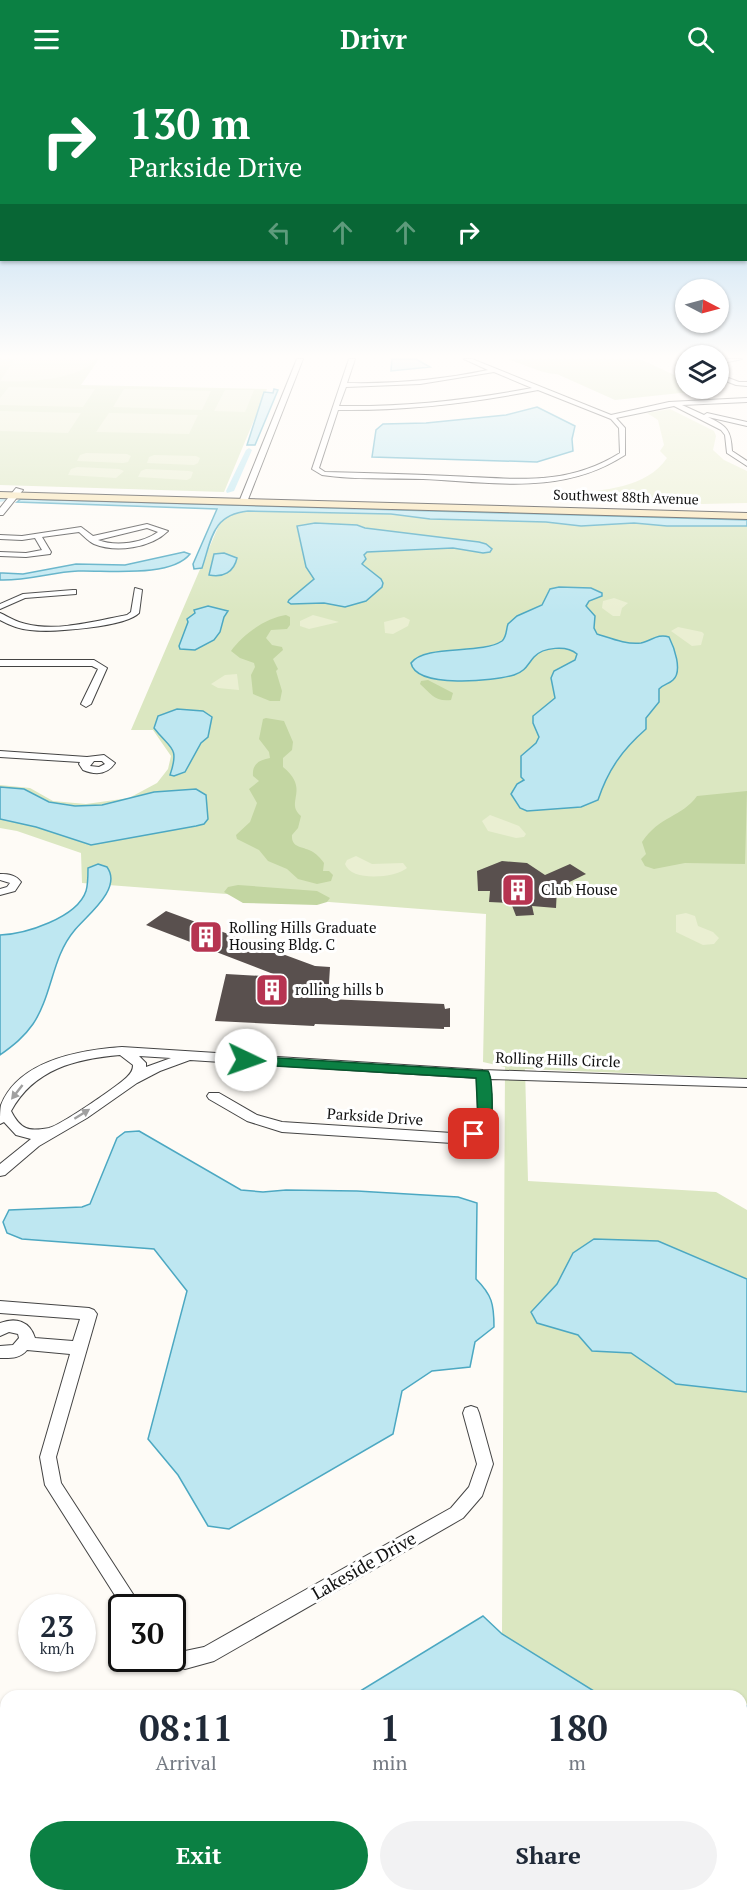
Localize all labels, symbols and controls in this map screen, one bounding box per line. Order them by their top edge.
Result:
text: Drivr [340,21,407,57]
icon: menu [30,23,63,56]
icon: search [684,23,717,56]
text: 130 m [129,95,250,151]
icon: right [30,102,108,180]
text: Parkside Drive [129,149,302,185]
icon: left [263,216,296,249]
icon: ahead [326,216,359,249]
icon: ahead [389,216,422,249]
icon: right [452,216,485,249]
north arrow [675,279,729,333]
map controls [675,279,729,399]
button: layers [675,345,729,399]
street label: Southwest 88th Avenue [553,484,699,509]
building icon: Club House [500,872,536,908]
place label: Club House [541,879,617,899]
place label: Rolling Hills Graduate Housing Bldg. C [229,917,376,954]
building icon: Rolling Hills Graduate Housing Bldg. C [188,919,224,955]
building icon: rolling hills b [254,972,290,1008]
place label: rolling hills b [295,979,384,999]
position arrow [214,1028,278,1092]
street label: Rolling Hills Circle [495,1047,621,1071]
one-way arrow [10,1084,23,1100]
street label: Parkside Drive [326,1103,424,1129]
pin [448,1108,499,1159]
one-way arrow [74,1109,90,1120]
icon: arrive [457,1117,490,1150]
street label: Lakeside Drive [307,1526,420,1605]
speed limit sign: 30 [108,1594,186,1672]
text: 23 [40,1606,74,1646]
text: km/h [40,1638,74,1658]
text: 08:11 [139,1704,233,1751]
text: 1 [380,1704,400,1751]
text: 180 [547,1704,608,1751]
text: Arrival [155,1749,217,1776]
text: min [372,1749,407,1776]
text: m [569,1749,586,1776]
button: Exit [30,1821,368,1890]
button: Share [380,1821,717,1890]

